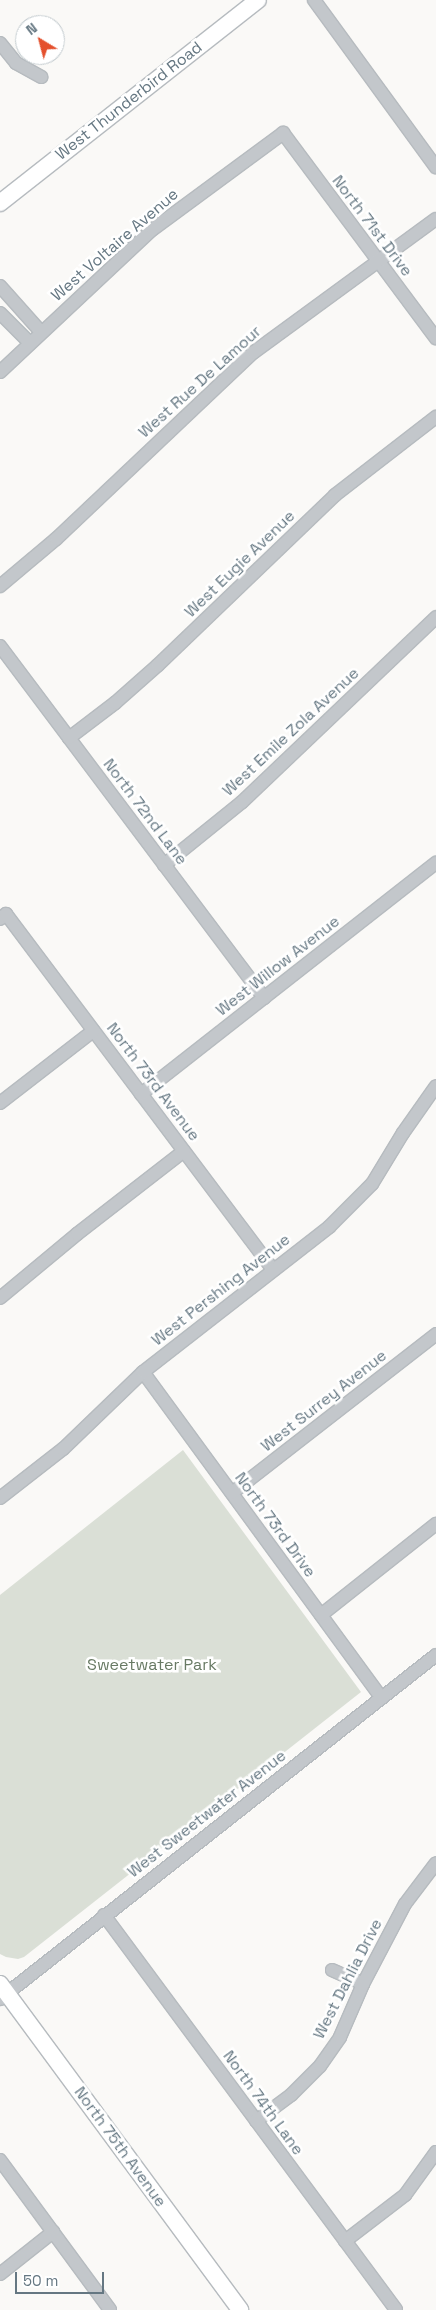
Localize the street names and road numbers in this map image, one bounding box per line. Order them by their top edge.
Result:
street label: West Thunderbird Road [52,38,206,164]
street label: North 71st Drive [328,172,416,280]
street label: West Voltaire Avenue [47,184,183,306]
street label: West Rue De Lamour [135,322,265,442]
street label: West Eugie Avenue [181,506,299,622]
street label: West Emile Zola Avenue [219,664,363,800]
street label: North 72nd Lane [99,755,191,869]
street label: West Willow Avenue [212,912,344,1020]
street label: North 73rd Avenue [102,1019,204,1145]
street label: West Pershing Avenue [148,1230,294,1350]
street label: West Surrey Avenue [257,1346,391,1456]
street label: North 73rd Drive [230,1469,320,1581]
street label: West Sweetwater Avenue [124,1746,290,1882]
street label: West Dahlia Drive [309,1916,387,2042]
street label: North 74th Lane [219,2047,307,2159]
street label: North 75th Avenue [70,2083,170,2211]

